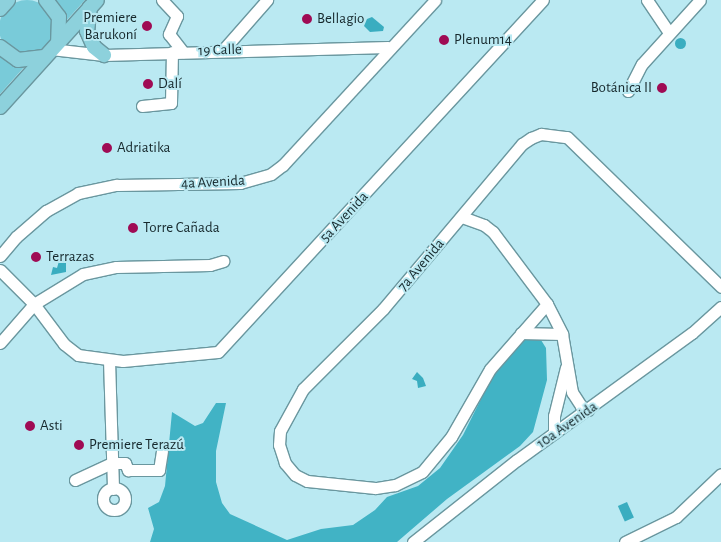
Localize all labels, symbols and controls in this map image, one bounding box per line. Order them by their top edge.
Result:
place label: Premiere Barukoní [83,8,137,43]
place label: Bellagio [317,10,364,28]
marker: Bellagio [301,13,313,25]
marker: Premiere Barukoní [141,20,153,32]
place label: Plenum14 [454,31,512,49]
marker: Plenum14 [438,34,450,46]
street label: 19 Calle [198,40,242,60]
place label: Dalí [158,75,182,93]
marker: Dalí [142,78,154,90]
place label: Botánica II [591,79,652,97]
marker: Botánica II [656,82,668,94]
place label: Adriatika [117,139,170,157]
marker: Adriatika [101,142,113,154]
street label: 4a Avenida [181,171,245,193]
street label: 5a Avenida [316,188,372,246]
place label: Torre Cañada [143,219,220,237]
marker: Torre Cañada [127,222,139,234]
street label: 7a Avenida [394,235,448,295]
place label: Terrazas [46,248,94,266]
marker: Terrazas [30,251,42,263]
street label: 10a Avenida [533,398,601,452]
place label: Asti [40,417,63,435]
marker: Asti [24,420,36,432]
place label: Premiere Terazú [89,436,184,454]
marker: Premiere Terazú [73,439,85,451]

